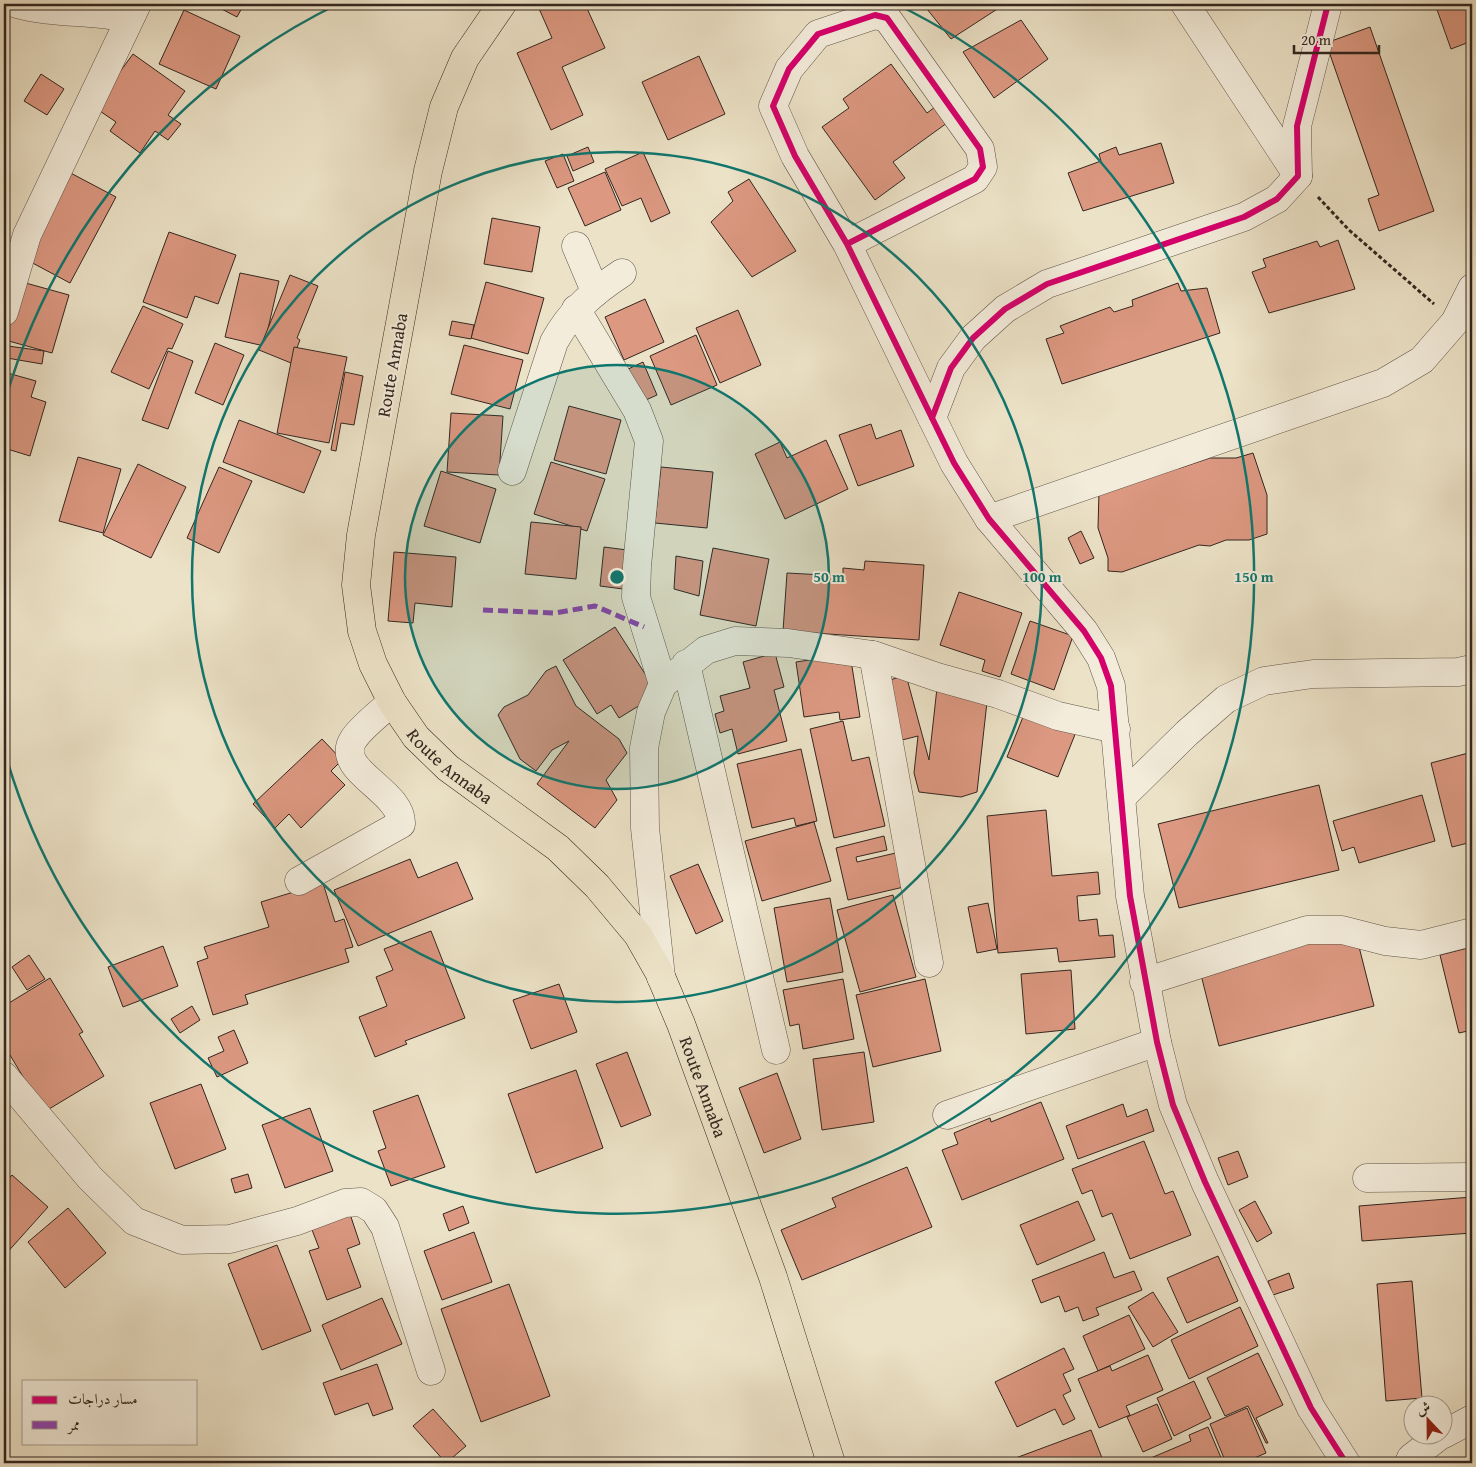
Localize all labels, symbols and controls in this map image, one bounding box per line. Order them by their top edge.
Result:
scale bar [1294,22,1378,54]
text: 20 m [1301,29,1332,50]
street label: Route Annaba [370,310,415,419]
text: 50 m [813,566,845,587]
text: 100 m [1022,566,1062,587]
text: 150 m [1234,566,1274,587]
centre of rings [608,568,626,586]
street label: Route Annaba [400,723,499,810]
street label: Route Annaba [673,1033,735,1142]
legend [22,1380,198,1444]
text: مسار دراجات [68,1388,137,1409]
north arrow [1404,1394,1454,1444]
text: ش [1413,1396,1433,1420]
text: ممر [66,1414,80,1435]

